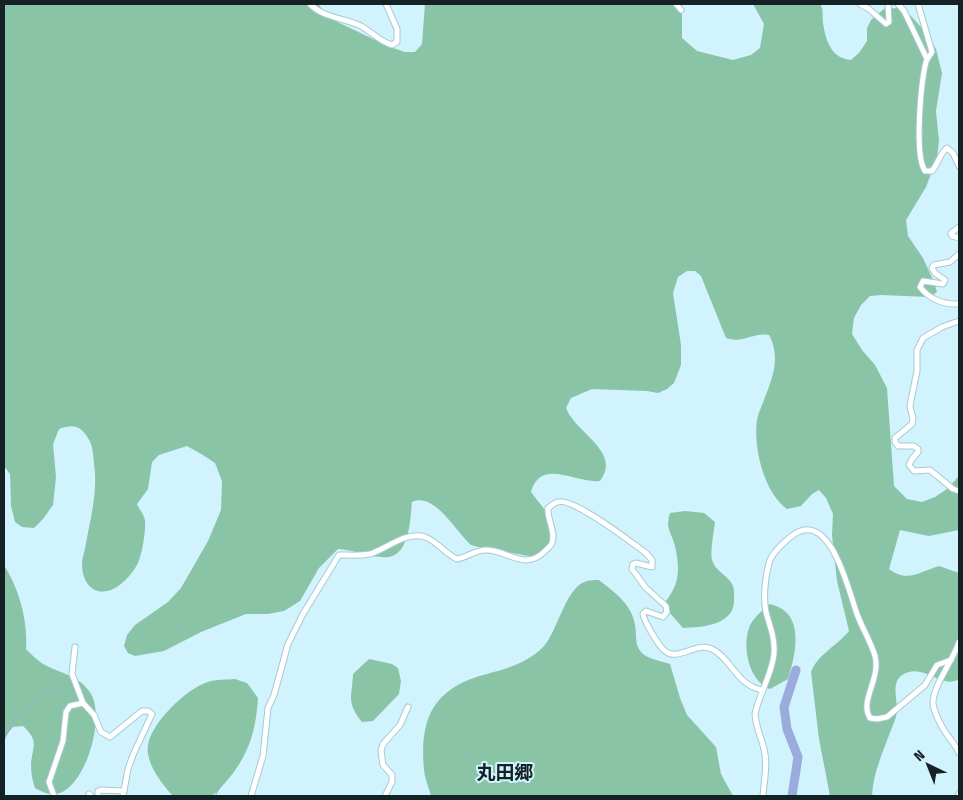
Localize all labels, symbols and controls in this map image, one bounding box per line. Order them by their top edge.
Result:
north arrow [903,740,953,790]
text: N [911,747,928,765]
district label: 丸田郷 [476,761,534,784]

